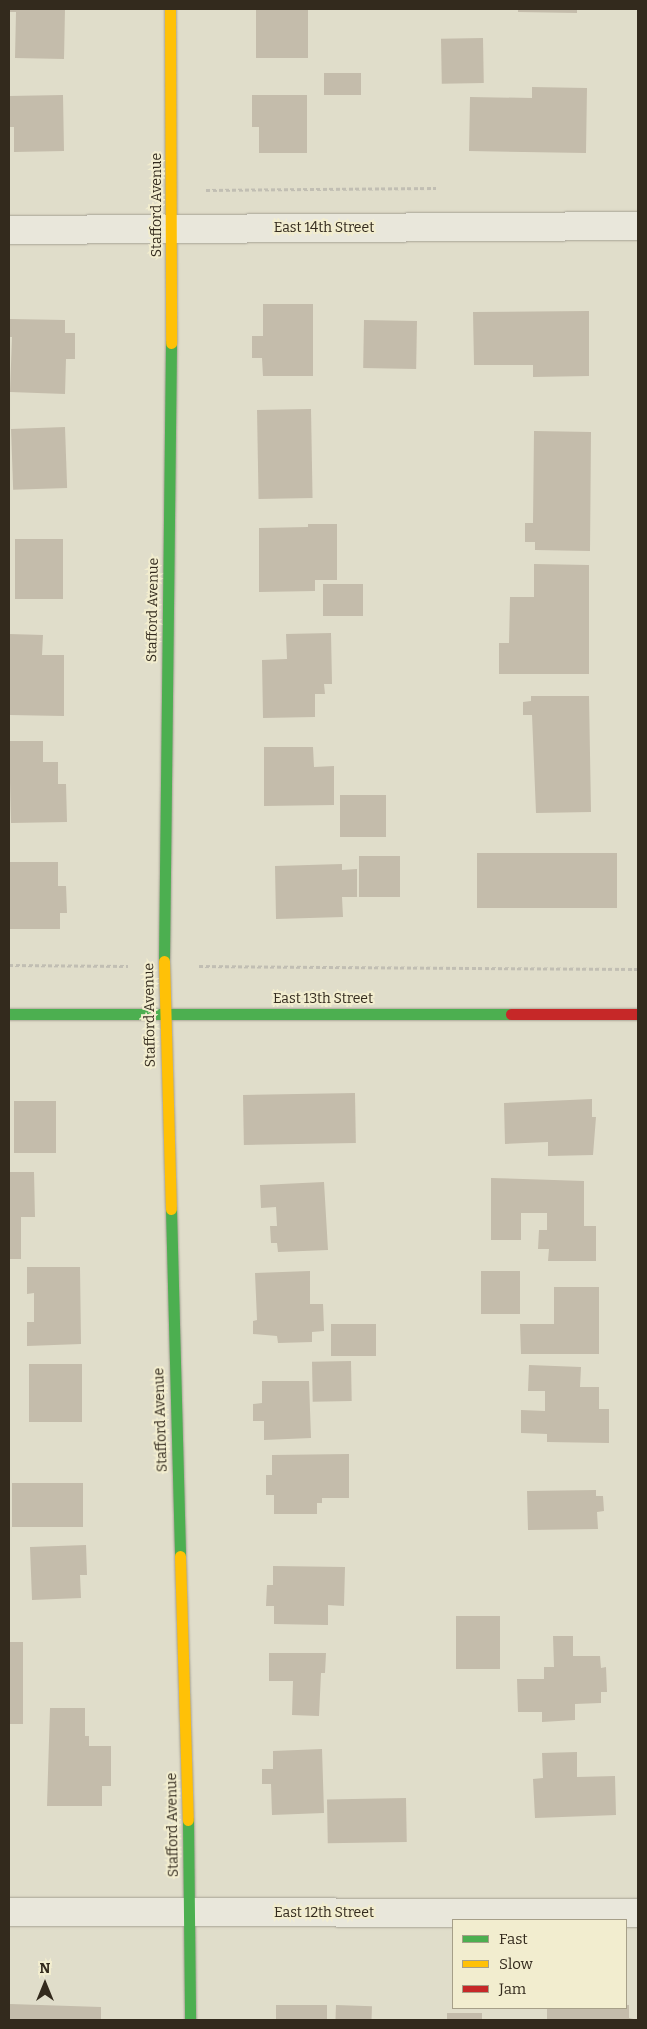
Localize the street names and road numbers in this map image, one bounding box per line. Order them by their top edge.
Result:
street label: Stafford Avenue [149,153,165,257]
street label: East 14th Street [274,220,374,236]
street label: Stafford Avenue [144,558,162,662]
street label: Stafford Avenue [141,963,159,1067]
street label: East 13th Street [273,991,373,1007]
street label: Stafford Avenue [151,1368,171,1472]
street label: Stafford Avenue [164,1773,182,1877]
street label: East 12th Street [274,1905,374,1921]

